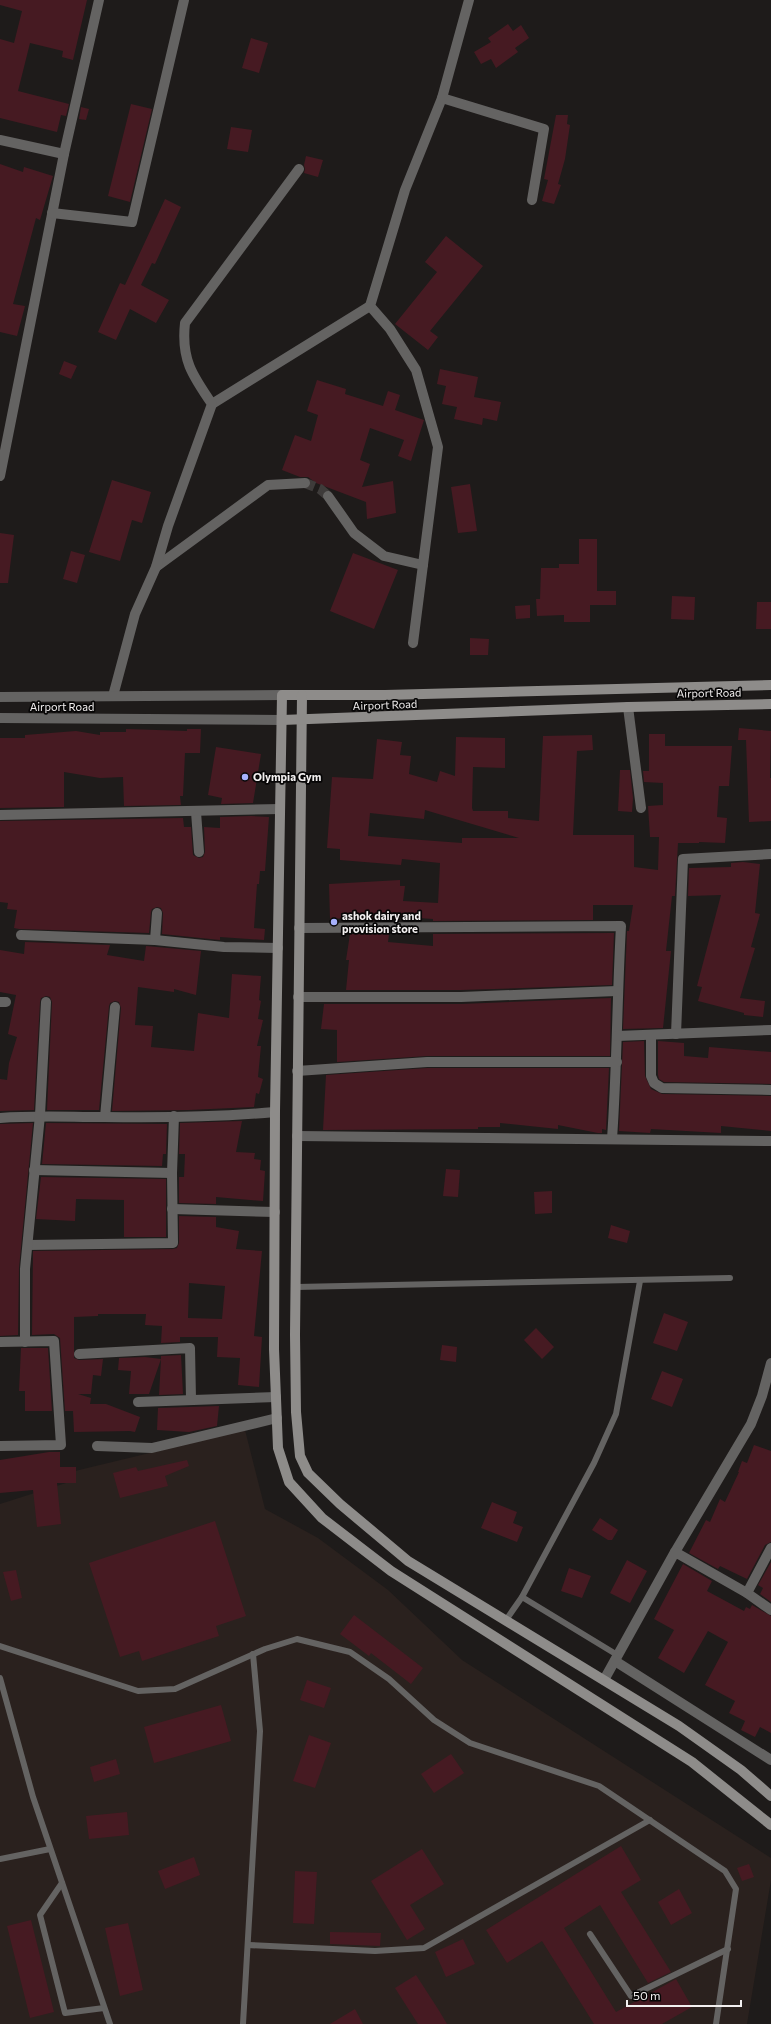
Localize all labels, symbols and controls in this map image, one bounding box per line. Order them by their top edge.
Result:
street label: Airport Road [677,685,741,700]
street label: Airport Road [352,697,417,712]
street label: Airport Road [30,700,94,713]
place label: Olympia Gym [253,770,322,783]
marker: Olympia Gym [240,772,250,782]
place label: ashok dairy and provision store [342,909,421,935]
marker: ashok dairy and provision store [329,917,339,927]
scale bar [627,1982,741,2008]
text: 50 m [633,1988,661,2002]

